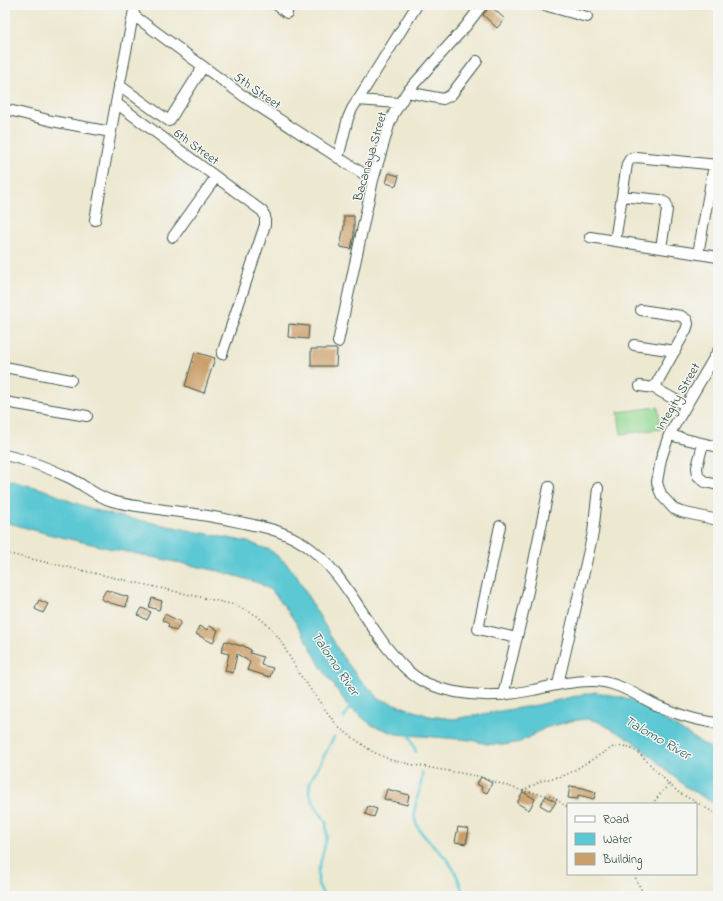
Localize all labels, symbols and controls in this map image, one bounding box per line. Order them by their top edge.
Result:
street label: 5th Street [230,68,285,115]
street label: Bacanaya Street [348,109,393,205]
street label: 6th Street [169,124,223,171]
street label: Integity Street [651,359,707,435]
water label: Talomo River [305,627,365,702]
water label: Talomo River [620,711,696,767]
legend [567,803,697,875]
text: Road [603,811,629,829]
text: Water [603,831,632,849]
text: Building [602,851,642,870]

